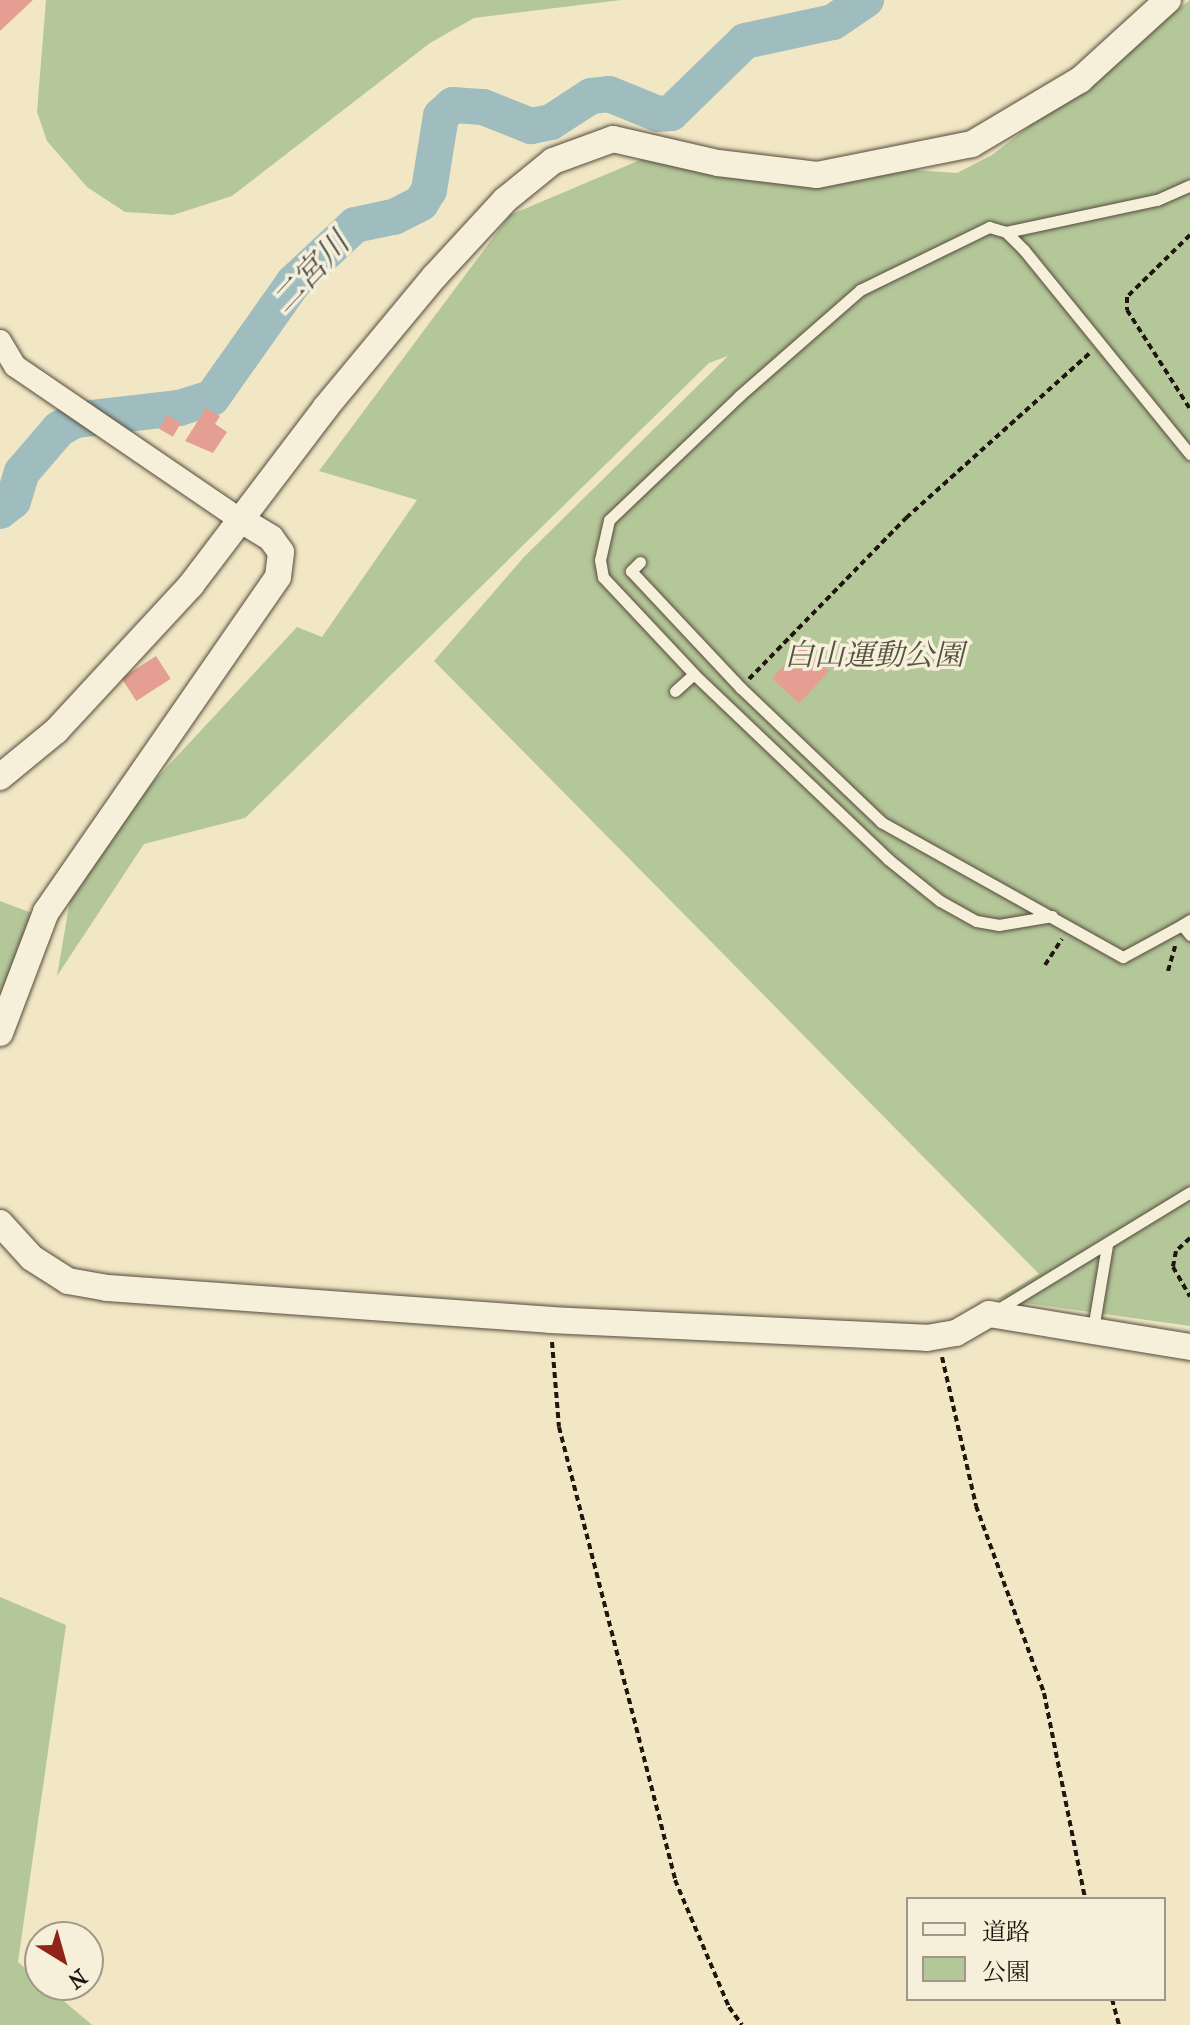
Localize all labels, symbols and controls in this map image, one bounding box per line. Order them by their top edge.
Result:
water label: 二宮川 [264,225,358,321]
park label: 白山運動公園 [784,638,964,674]
legend [906,1897,1166,2001]
text: 道路 [982,1918,1030,1946]
north arrow [24,1921,104,2001]
text: 公園 [982,1958,1030,1986]
text: N [63,1963,92,1994]

